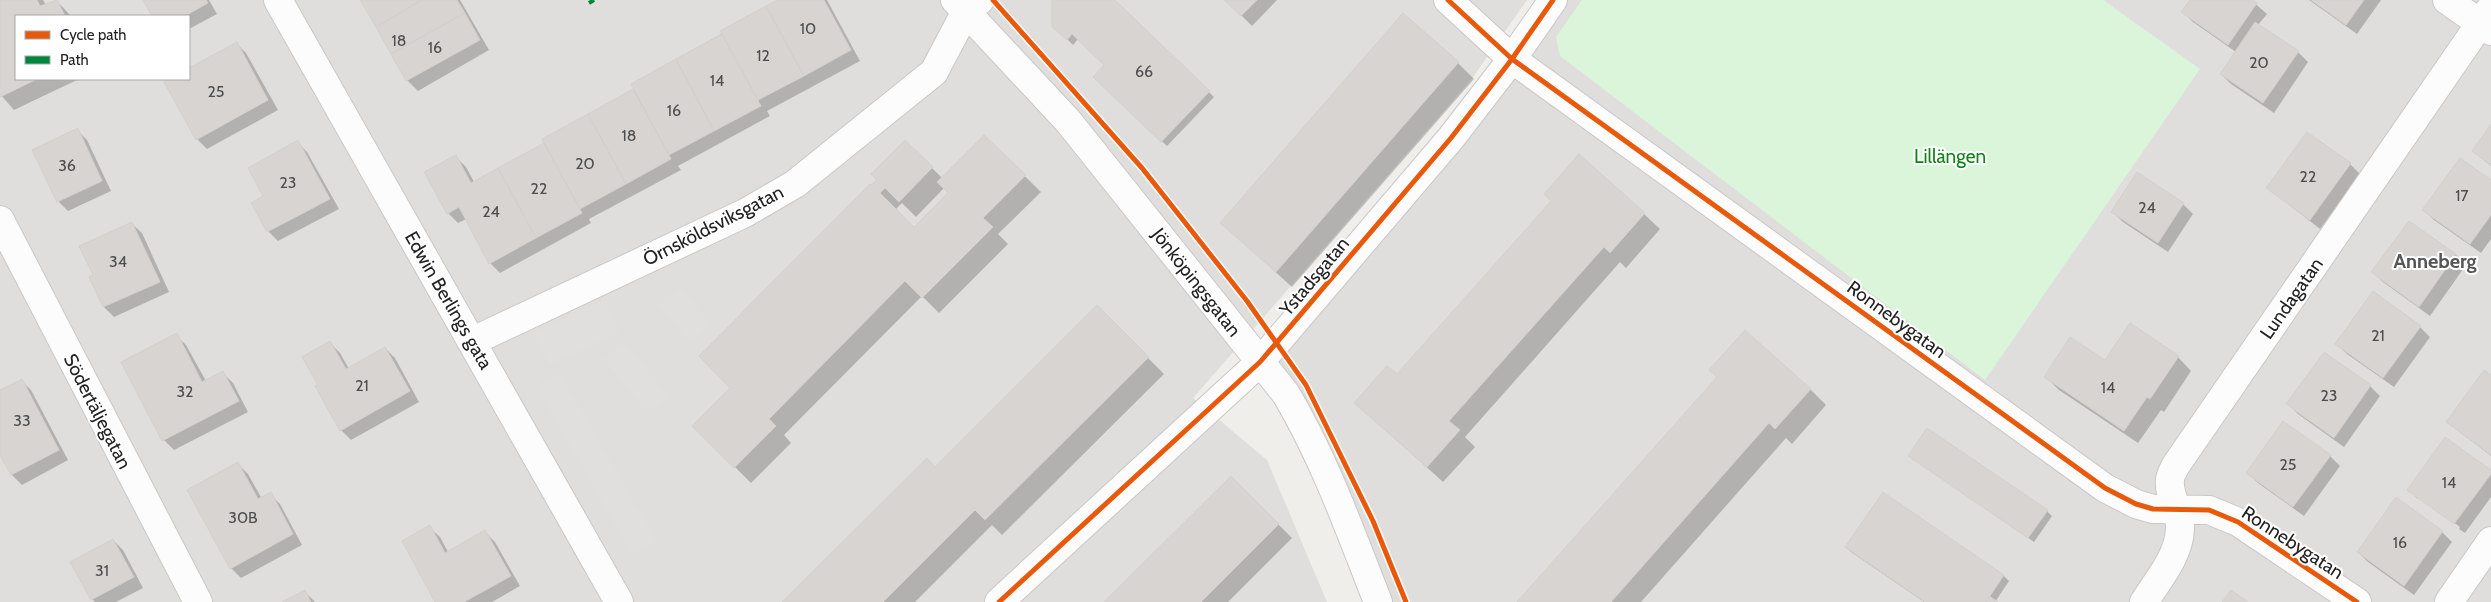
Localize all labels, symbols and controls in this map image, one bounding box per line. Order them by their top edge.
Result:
legend [15,15,190,80]
house number: 10 [800,19,816,38]
text: Cycle path [60,26,126,44]
house number: 18 [392,31,406,50]
house number: 16 [428,38,442,57]
house number: 12 [756,46,770,65]
text: Path [60,51,89,69]
house number: 20 [2249,53,2269,72]
house number: 66 [1135,62,1153,81]
house number: 14 [710,71,724,90]
house number: 25 [207,82,225,101]
house number: 16 [667,101,681,120]
house number: 18 [622,126,636,145]
park label: Lillängen [1914,145,1986,168]
house number: 20 [575,154,595,173]
house number: 36 [58,156,76,175]
house number: 22 [2300,167,2316,186]
house number: 23 [279,173,297,192]
house number: 22 [531,179,547,198]
street label: Örnsköldsviksgatan [639,180,787,271]
house number: 17 [2455,186,2469,205]
house number: 24 [2138,198,2156,217]
house number: 24 [482,202,500,221]
street label: Jönköpingsgatan [1147,223,1246,341]
street label: Edwin Berlings gata [400,227,497,373]
street label: Ystadsgatan [1274,232,1354,321]
district label: Anneberg [2393,249,2477,273]
house number: 34 [109,252,127,271]
street label: Lundagatan [2255,253,2328,343]
street label: Ronnebygatan [1843,276,1951,363]
house number: 21 [2371,326,2385,345]
street label: Södertäljegatan [59,350,136,473]
house number: 21 [355,376,369,395]
house number: 14 [2101,378,2115,397]
house number: 32 [176,382,194,401]
house number: 23 [2320,386,2338,405]
house number: 33 [13,411,31,430]
house number: 25 [2279,455,2297,474]
house number: 14 [2442,473,2456,492]
street label: Ronnebygatan [2237,501,2348,584]
house number: 30B [228,508,258,527]
house number: 16 [2393,533,2407,552]
house number: 31 [95,561,109,580]

